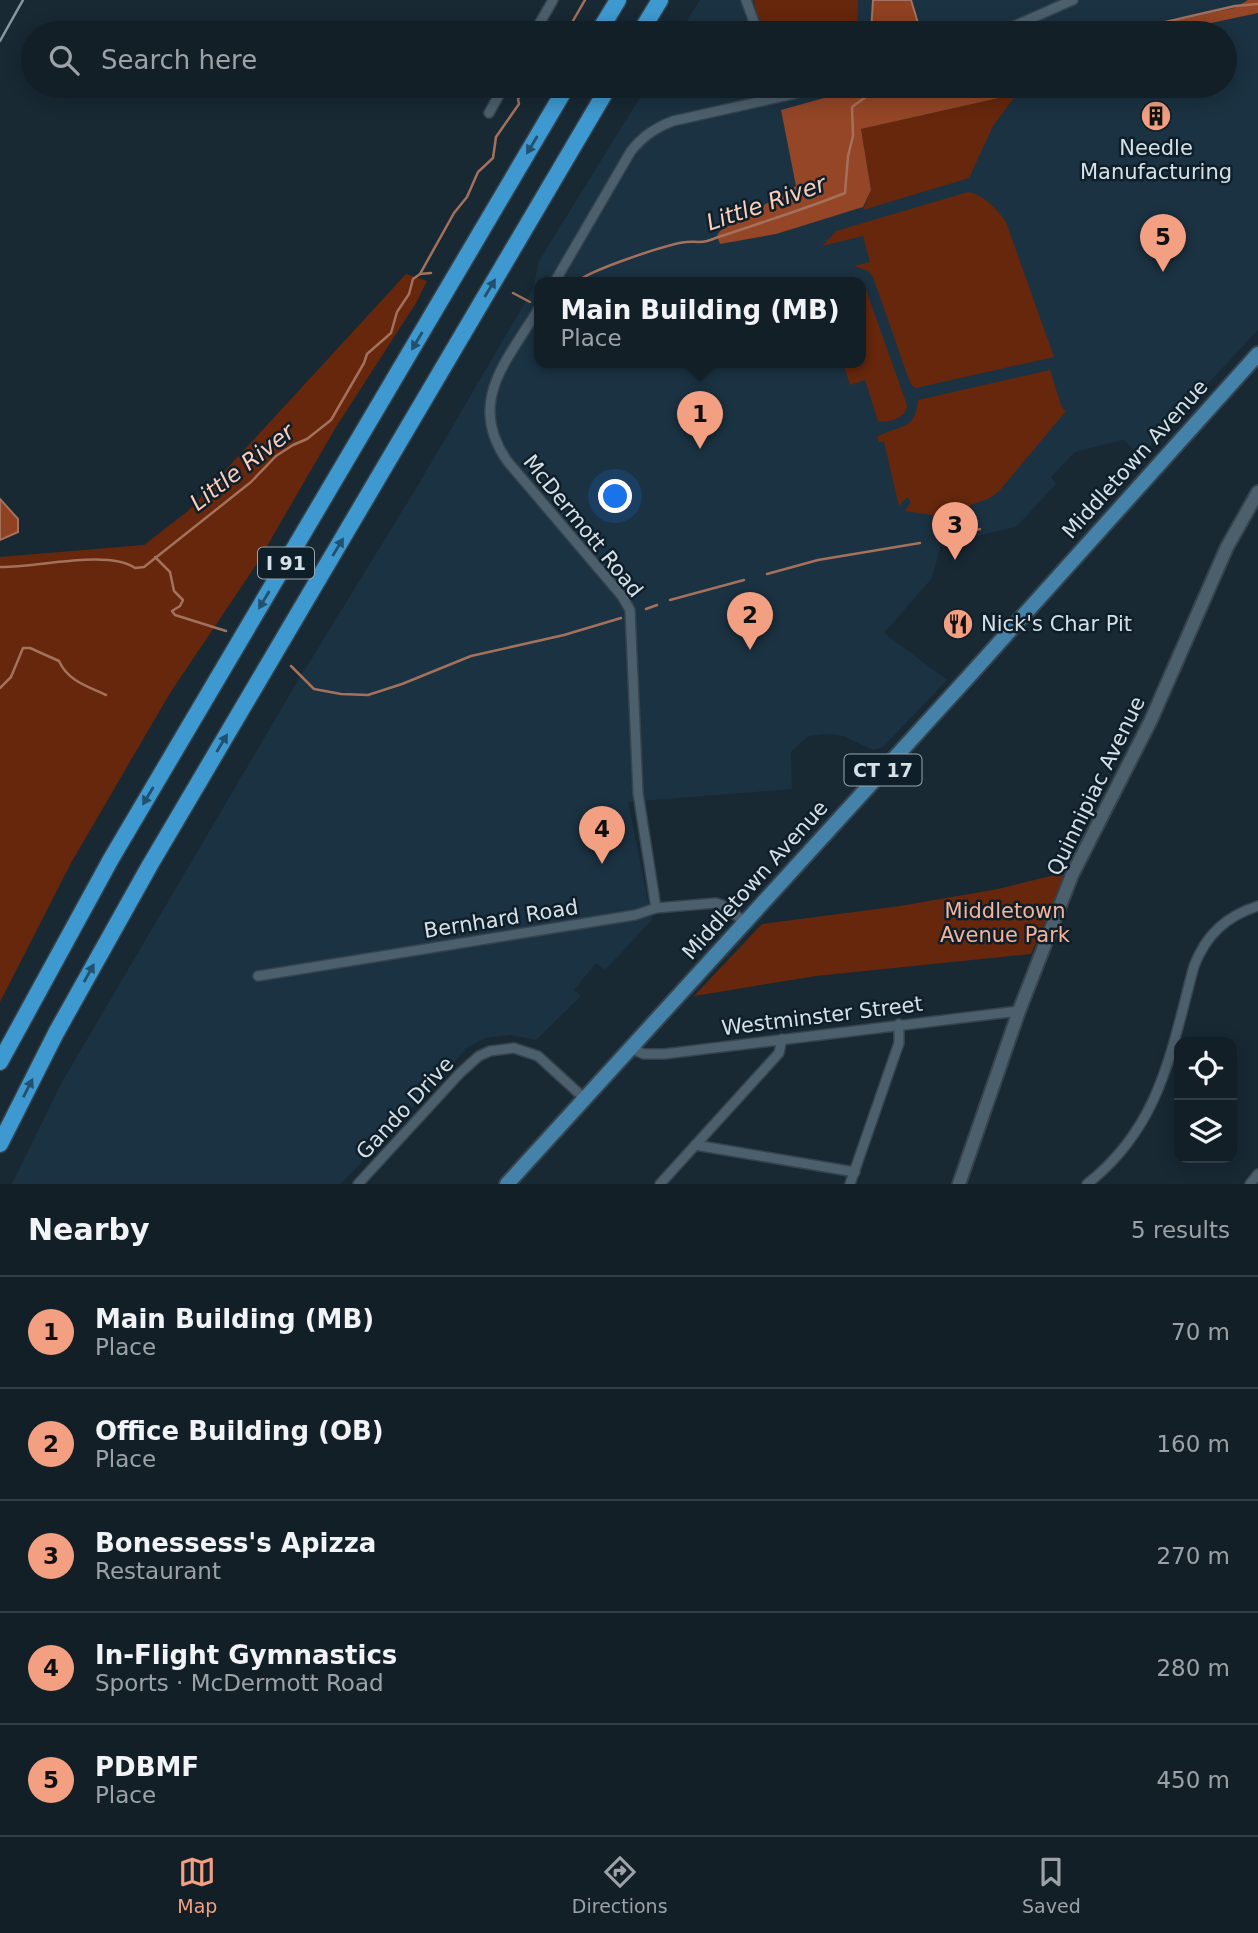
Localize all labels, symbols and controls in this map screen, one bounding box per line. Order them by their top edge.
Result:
search box [21,21,1237,98]
icon: search [45,41,83,79]
text: Search here [101,45,257,75]
building icon: Needle Manufacturing [1139,99,1173,133]
one-way arrow [526,135,539,154]
place label: Needle Manufacturing [1080,136,1232,184]
water label: Little River [703,170,831,236]
pin: 5 [1140,214,1186,272]
popup [534,277,866,368]
one-way arrow [484,278,497,297]
text: Main Building (MB) [560,295,840,325]
text: Place [560,325,622,351]
one-way arrow [411,331,423,350]
street label: Middletown Avenue [1057,375,1213,543]
pin: 1 [677,391,723,449]
water label: Little River [185,417,300,516]
street label: McDermott Road [518,450,648,602]
your location [598,479,632,513]
pin: 3 [932,502,978,560]
one-way arrow [331,537,344,556]
road number: I 91 [258,548,314,578]
one-way arrow [258,590,270,609]
pin: 2 [727,592,773,650]
restaurant icon: Nick's Char Pit [941,607,975,641]
place label: Nick's Char Pit [981,612,1132,636]
street label: Quinnipiac Avenue [1042,692,1150,880]
one-way arrow [216,733,228,752]
road number: CT 17 [844,754,922,786]
one-way arrow [142,786,155,805]
street label: Middletown Avenue [677,796,833,964]
pin: 4 [579,806,625,864]
street label: Bernhard Road [422,895,580,943]
park label: Middletown Avenue Park [940,899,1071,947]
one-way arrow [83,964,95,983]
street label: Westminster Street [720,992,924,1040]
map controls [1174,1037,1237,1163]
button: locate [1174,1037,1237,1100]
street label: Gando Drive [351,1052,459,1164]
one-way arrow [22,1078,33,1098]
button: layers [1174,1100,1237,1163]
text: Nearby [28,1212,150,1247]
text: 5 results [1131,1217,1230,1243]
text: Main Building (MB) [95,1304,374,1334]
text: 1 [43,1319,59,1345]
text: 70 m [1171,1319,1230,1345]
text: Place [95,1334,156,1360]
text: Office Building (OB) [95,1416,384,1446]
text: 2 [43,1431,59,1457]
text: 160 m [1156,1431,1230,1457]
text: Place [95,1446,156,1472]
text: Bonessess's Apizza [95,1528,376,1558]
text: 3 [43,1543,59,1569]
text: 270 m [1156,1543,1230,1569]
text: Restaurant [95,1558,221,1584]
text: In-Flight Gymnastics [95,1640,397,1670]
text: 4 [43,1655,59,1681]
text: 280 m [1156,1655,1230,1681]
text: Sports · McDermott Road [95,1670,384,1696]
text: PDBMF [95,1752,199,1782]
text: 5 [43,1767,59,1793]
text: 450 m [1156,1767,1230,1793]
text: Place [95,1782,156,1808]
tab: Map [177,1853,217,1917]
tab: Directions [572,1853,668,1917]
tab: Saved [1022,1853,1081,1917]

